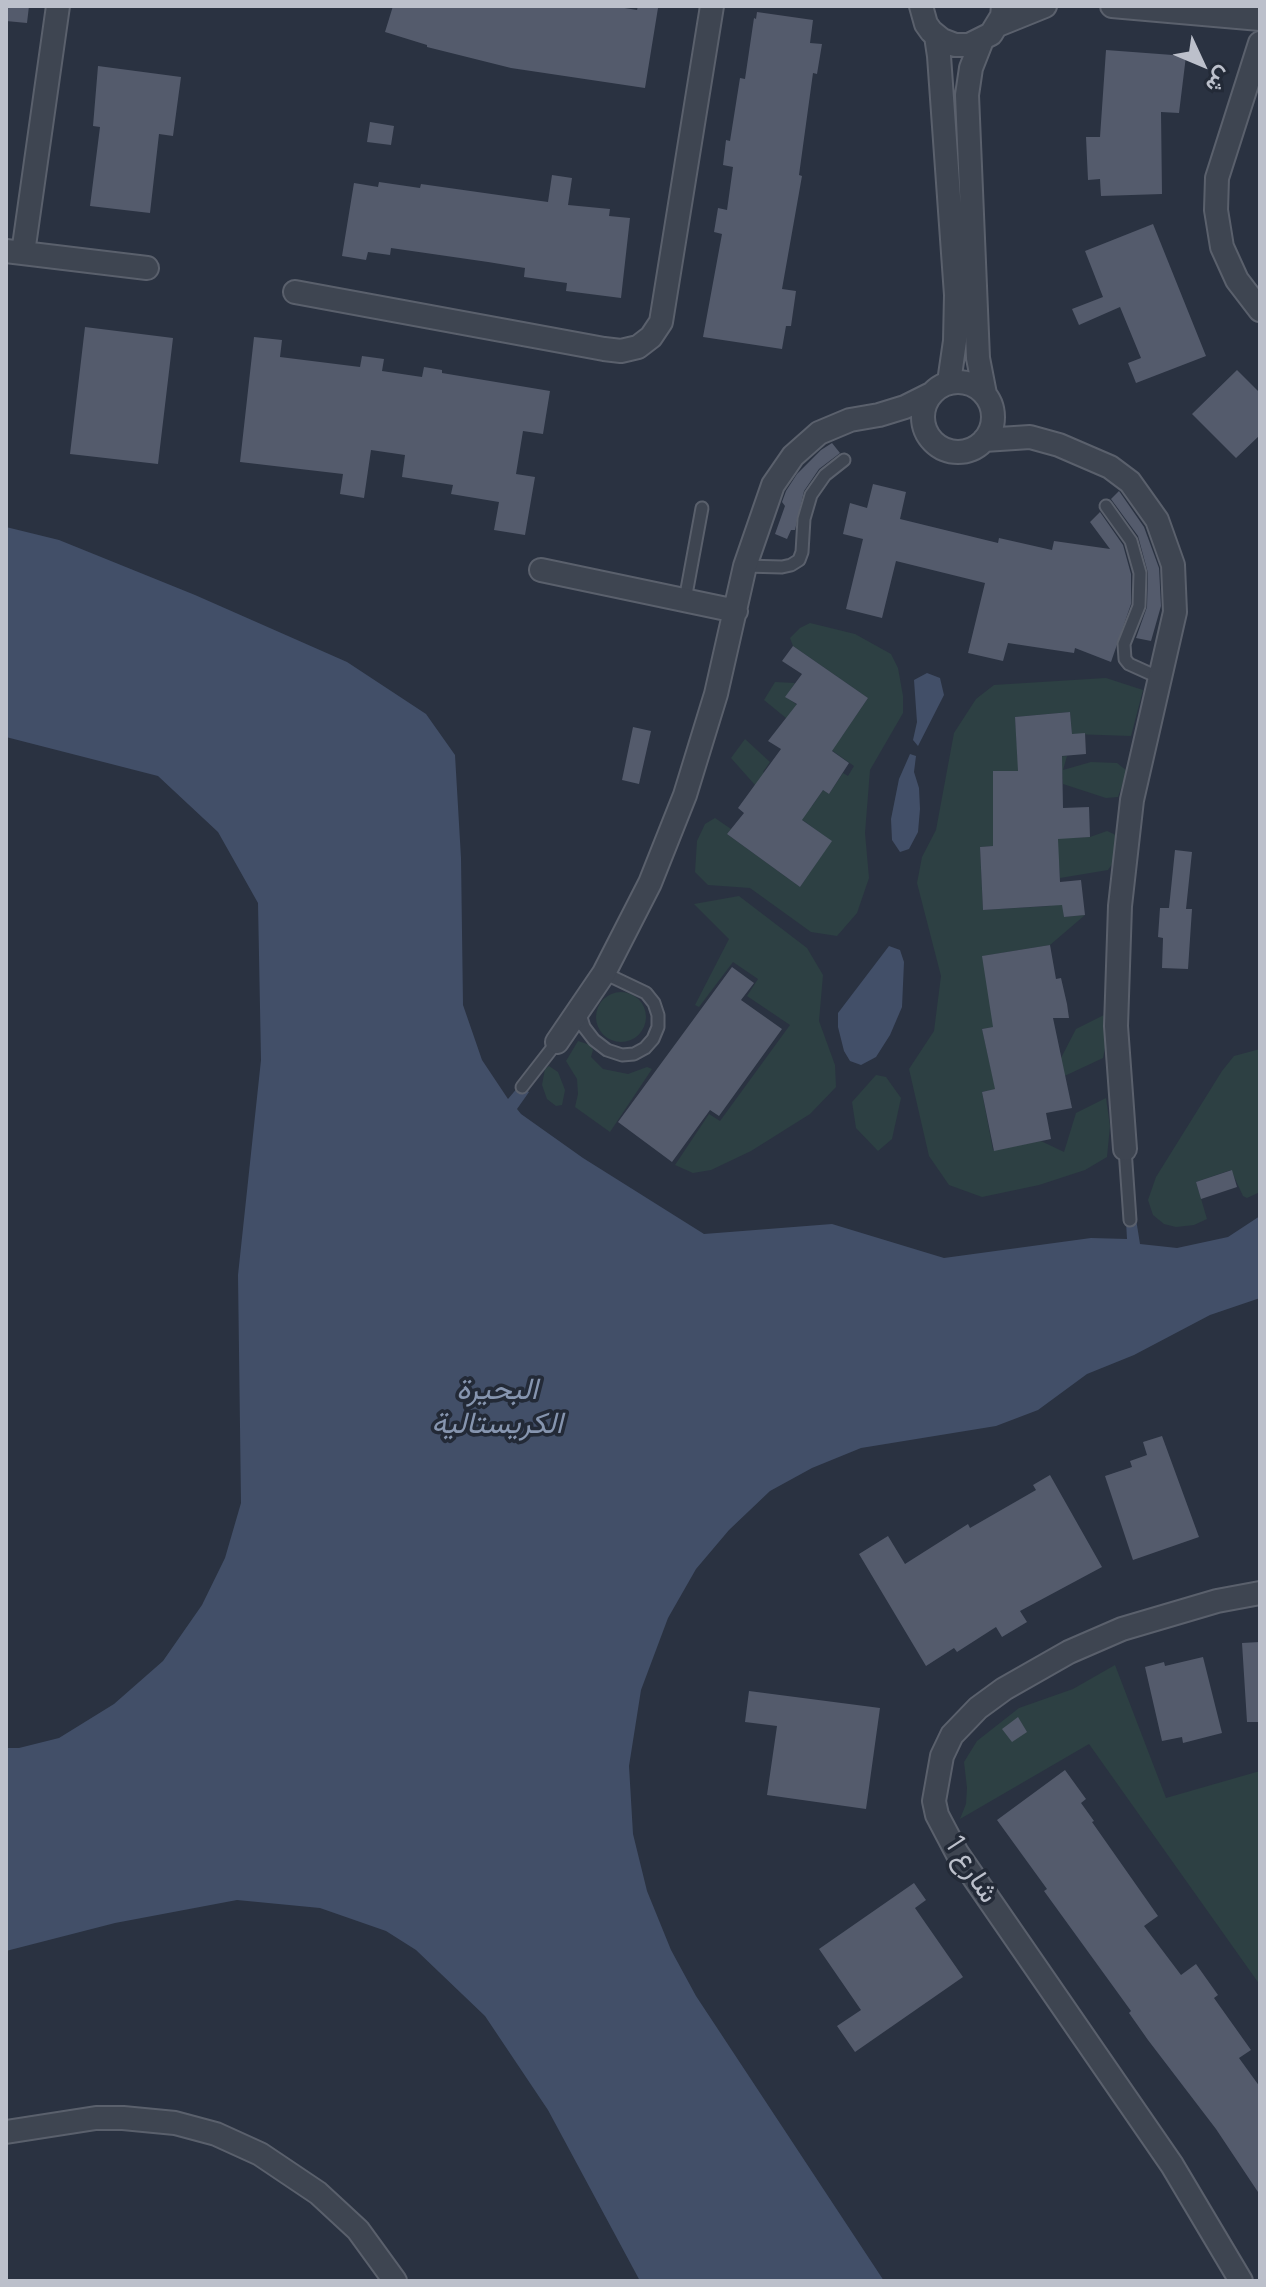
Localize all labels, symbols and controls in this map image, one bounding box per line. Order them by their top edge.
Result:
north arrow [1162,24,1242,104]
text: ش [1199,61,1239,101]
water label: البحيرة الكريستالية [431,1373,563,1444]
street label: شارع 1 [937,1830,1005,1910]

